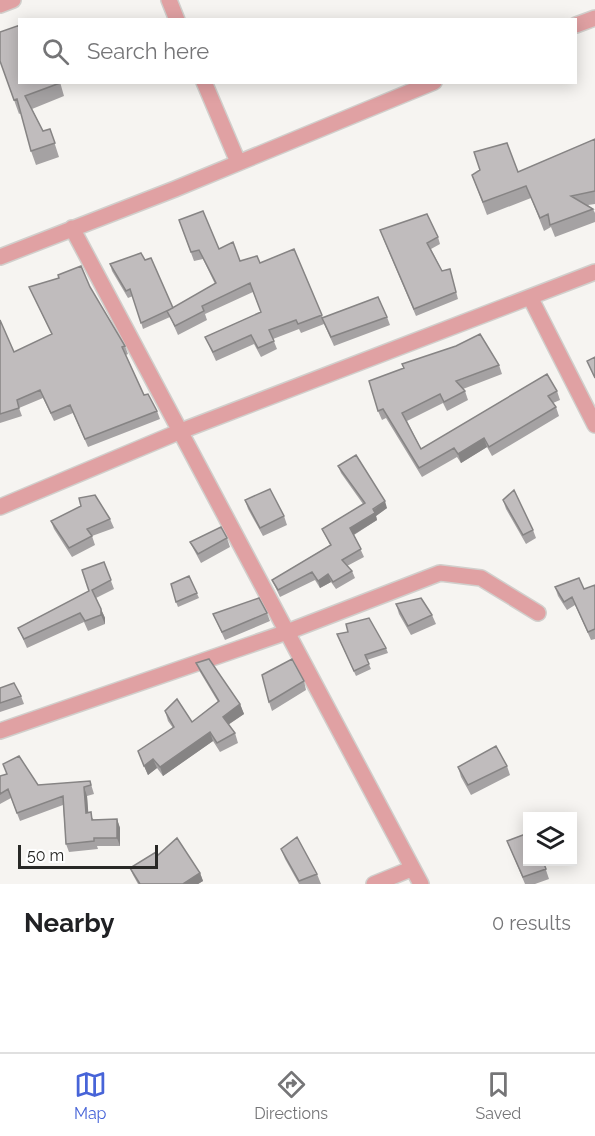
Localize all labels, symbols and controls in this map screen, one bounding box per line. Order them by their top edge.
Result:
search box [18,18,577,84]
icon: search [39,35,72,68]
text: Search here [87,38,209,64]
map controls [523,812,577,866]
button: layers [523,812,577,866]
scale bar [18,842,158,870]
text: 50 m [27,846,64,865]
text: Nearby [24,908,114,938]
text: 0 results [492,911,571,935]
tab: Map [74,1068,107,1123]
tab: Directions [254,1068,328,1123]
tab: Saved [475,1068,521,1123]

